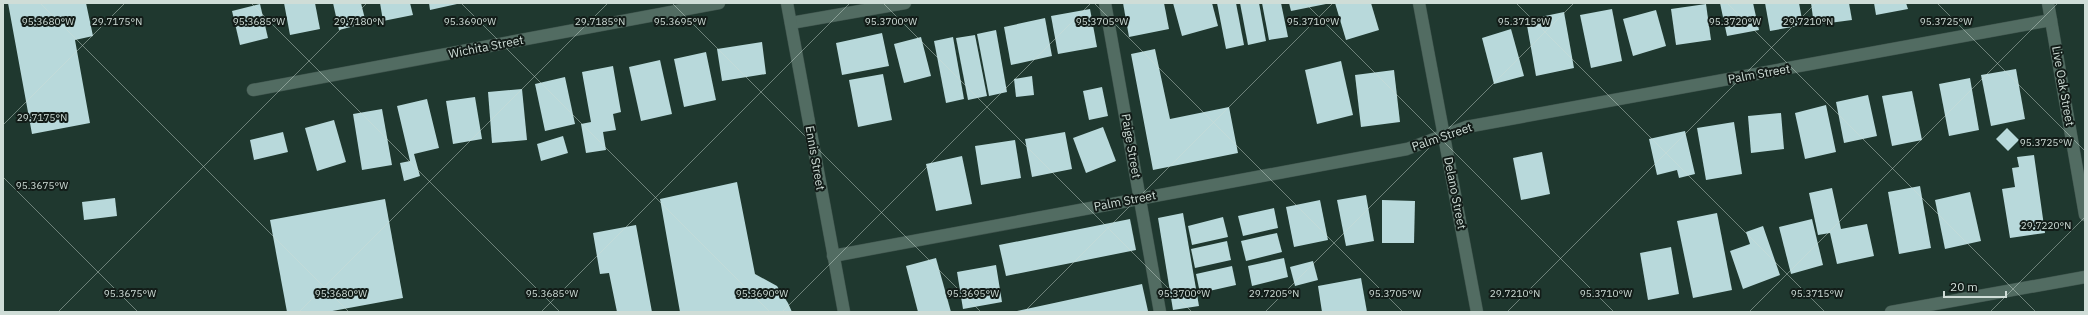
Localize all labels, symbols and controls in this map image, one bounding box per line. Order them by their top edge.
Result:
text: 95.3680°W [22,15,74,28]
text: 29.7175°N [92,15,142,28]
text: 95.3685°W [233,15,285,28]
text: 29.7180°N [334,15,384,28]
text: 95.3690°W [444,15,496,28]
text: 29.7185°N [575,15,625,28]
text: 95.3695°W [654,15,706,28]
text: 95.3700°W [865,15,917,28]
text: 95.3705°W [1076,15,1128,28]
text: 95.3710°W [1287,15,1339,28]
text: 95.3715°W [1498,15,1550,28]
text: 95.3720°W [1709,15,1761,28]
text: 29.7210°N [1783,15,1833,28]
text: 95.3725°W [1920,15,1972,28]
street label: Wichita Street [447,32,525,61]
street label: Live Oak Street [2049,45,2078,127]
street label: Palm Street [1727,61,1791,86]
text: 29.7175°N [17,111,67,124]
street label: Paige Street [1118,113,1145,179]
street label: Palm Street [1410,119,1474,154]
street label: Ennis Street [802,124,829,191]
text: 95.3725°W [2020,136,2072,149]
street label: Delano Street [1441,155,1470,230]
text: 95.3675°W [16,179,68,192]
street label: Palm Street [1093,187,1157,214]
text: 29.7220°N [2021,219,2071,232]
scale bar [1944,273,2006,299]
text: 20 m [1950,279,1978,294]
text: 95.3675°W [104,287,156,300]
text: 95.3680°W [315,287,367,300]
text: 95.3685°W [526,287,578,300]
text: 95.3690°W [736,287,788,300]
text: 95.3695°W [947,287,999,300]
text: 95.3700°W [1158,287,1210,300]
text: 29.7205°N [1249,287,1299,300]
text: 95.3705°W [1369,287,1421,300]
text: 29.7210°N [1490,287,1540,300]
text: 95.3710°W [1580,287,1632,300]
text: 95.3715°W [1791,287,1843,300]

